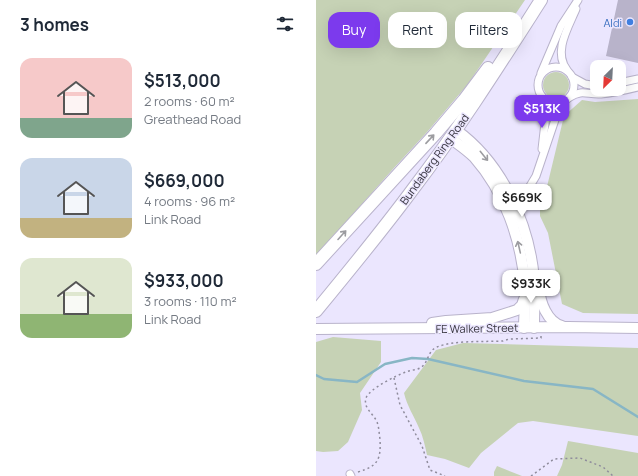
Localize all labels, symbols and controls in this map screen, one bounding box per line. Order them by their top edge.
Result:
chip: Buy [328,12,380,48]
chip: Rent [388,12,447,48]
chip: Filters [455,12,522,48]
text: 3 homes [20,13,89,36]
icon: filters [274,13,296,35]
place label: Aldi [603,15,622,30]
marker: Aldi [625,17,635,27]
north arrow [590,60,626,96]
map controls [590,60,626,96]
text: $513,000 [144,69,221,92]
icon: home [52,74,100,122]
text: 2 rooms · 60 m² [144,92,235,110]
pin: $513K [514,95,570,129]
text: $513K [523,99,561,117]
text: Greathead Road [144,110,241,128]
street label: Bundaberg Ring Road [396,111,472,207]
one-way arrow [425,134,435,144]
one-way arrow [480,151,489,162]
text: $669,000 [144,169,225,192]
icon: home [52,174,100,222]
pin: $669K [494,184,550,218]
text: $669K [502,188,542,206]
text: 4 rooms · 96 m² [144,192,235,210]
text: Link Road [144,210,201,228]
one-way arrow [338,230,347,240]
one-way arrow [514,241,522,254]
text: $933,000 [144,269,224,292]
pin: $933K [503,270,559,304]
icon: home [52,274,100,322]
text: $933K [511,274,551,292]
text: 3 rooms · 110 m² [144,292,237,310]
text: Link Road [144,310,201,328]
street label: FE Walker Street [436,320,518,336]

